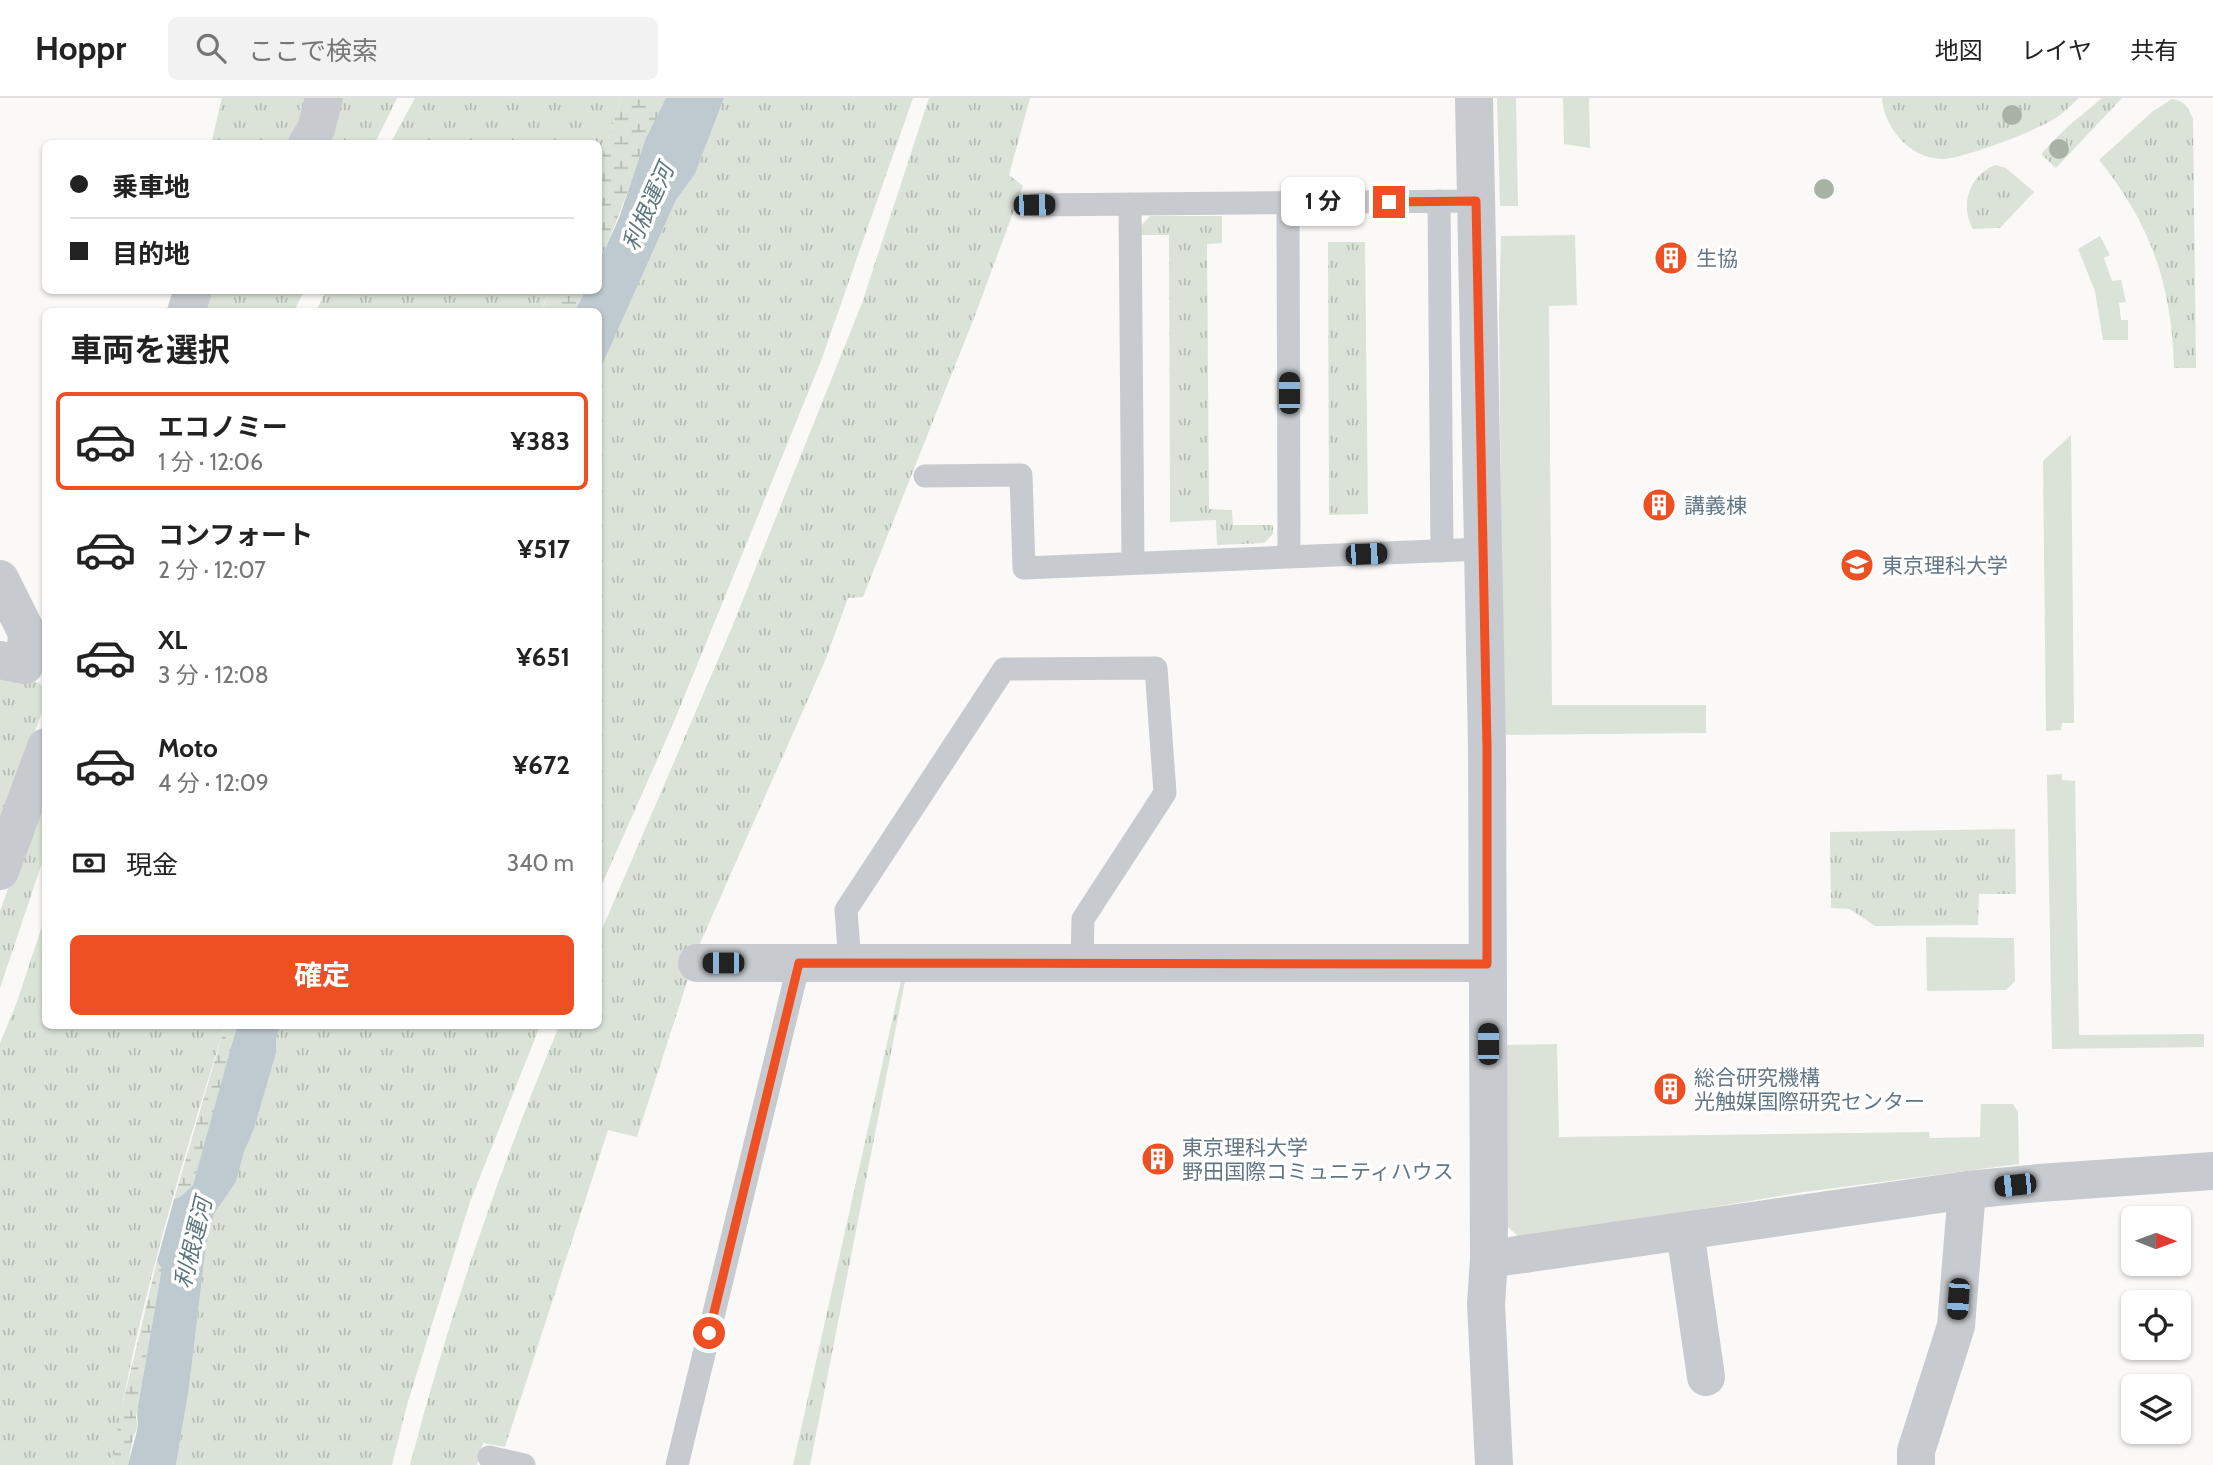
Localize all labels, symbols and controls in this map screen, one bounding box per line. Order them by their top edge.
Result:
search box [168,17,658,80]
text: Hoppr [35,28,126,68]
icon: search [192,29,230,67]
text: ここで検索 [248,35,378,67]
text: 地図 [1935,36,1983,65]
text: レイヤ [2021,36,2092,65]
text: 共有 [2130,36,2178,65]
water label: 利根運河 [617,156,681,255]
text: 乗車地 [112,171,190,203]
callout: 1 分 [1280,178,1364,226]
route end [1373,186,1405,218]
text: 1 分 [1305,187,1341,215]
car [1013,194,1056,216]
text: 目的地 [112,238,190,270]
building icon: 生協 [1652,239,1690,277]
place label: 生協 [1696,246,1738,271]
text: 車両を選択 [70,330,230,369]
car [1279,372,1300,414]
icon: car [74,410,137,473]
text: エコノミー [158,411,288,443]
text: ¥383 [511,425,570,457]
text: 1 分 · 12:06 [158,448,263,476]
building icon: 講義棟 [1640,486,1678,524]
place label: 講義棟 [1684,493,1747,518]
icon: car [74,518,137,581]
text: コンフォート [158,519,313,551]
text: ¥517 [517,533,570,565]
car [1345,543,1388,565]
school or university icon: 東京理科大学 [1838,546,1876,584]
place label: 東京理科大学 [1882,553,2008,578]
text: 2 分 · 12:07 [158,556,266,584]
text: XL [158,624,187,656]
icon: car [74,626,137,689]
text: ¥651 [516,641,570,673]
text: 3 分 · 12:08 [158,661,269,689]
text: Moto [158,732,218,764]
icon: car [74,734,137,797]
text: ¥672 [513,749,570,781]
text: 4 分 · 12:09 [158,769,269,797]
icon: cash [70,844,108,882]
text: 現金 [126,849,178,881]
text: 340 m [507,849,574,877]
button: 確定 [70,935,574,1015]
car [703,953,745,974]
car [1478,1023,1499,1065]
place label: 総合研究機構 光触媒国際研究センター [1694,1065,1925,1114]
building icon: 総合研究機構 光触媒国際研究センター [1651,1070,1689,1108]
place label: 東京理科大学 野田国際コミュニティハウス [1182,1135,1454,1184]
building icon: 東京理科大学 野田国際コミュニティハウス [1139,1140,1177,1178]
car [1994,1172,2037,1198]
water label: 利根運河 [168,1191,219,1291]
north arrow [2121,1206,2191,1276]
map controls [2121,1206,2191,1444]
car [1947,1277,1970,1321]
button: locate [2121,1290,2191,1360]
route start [693,1317,725,1349]
button: layers [2121,1374,2191,1444]

